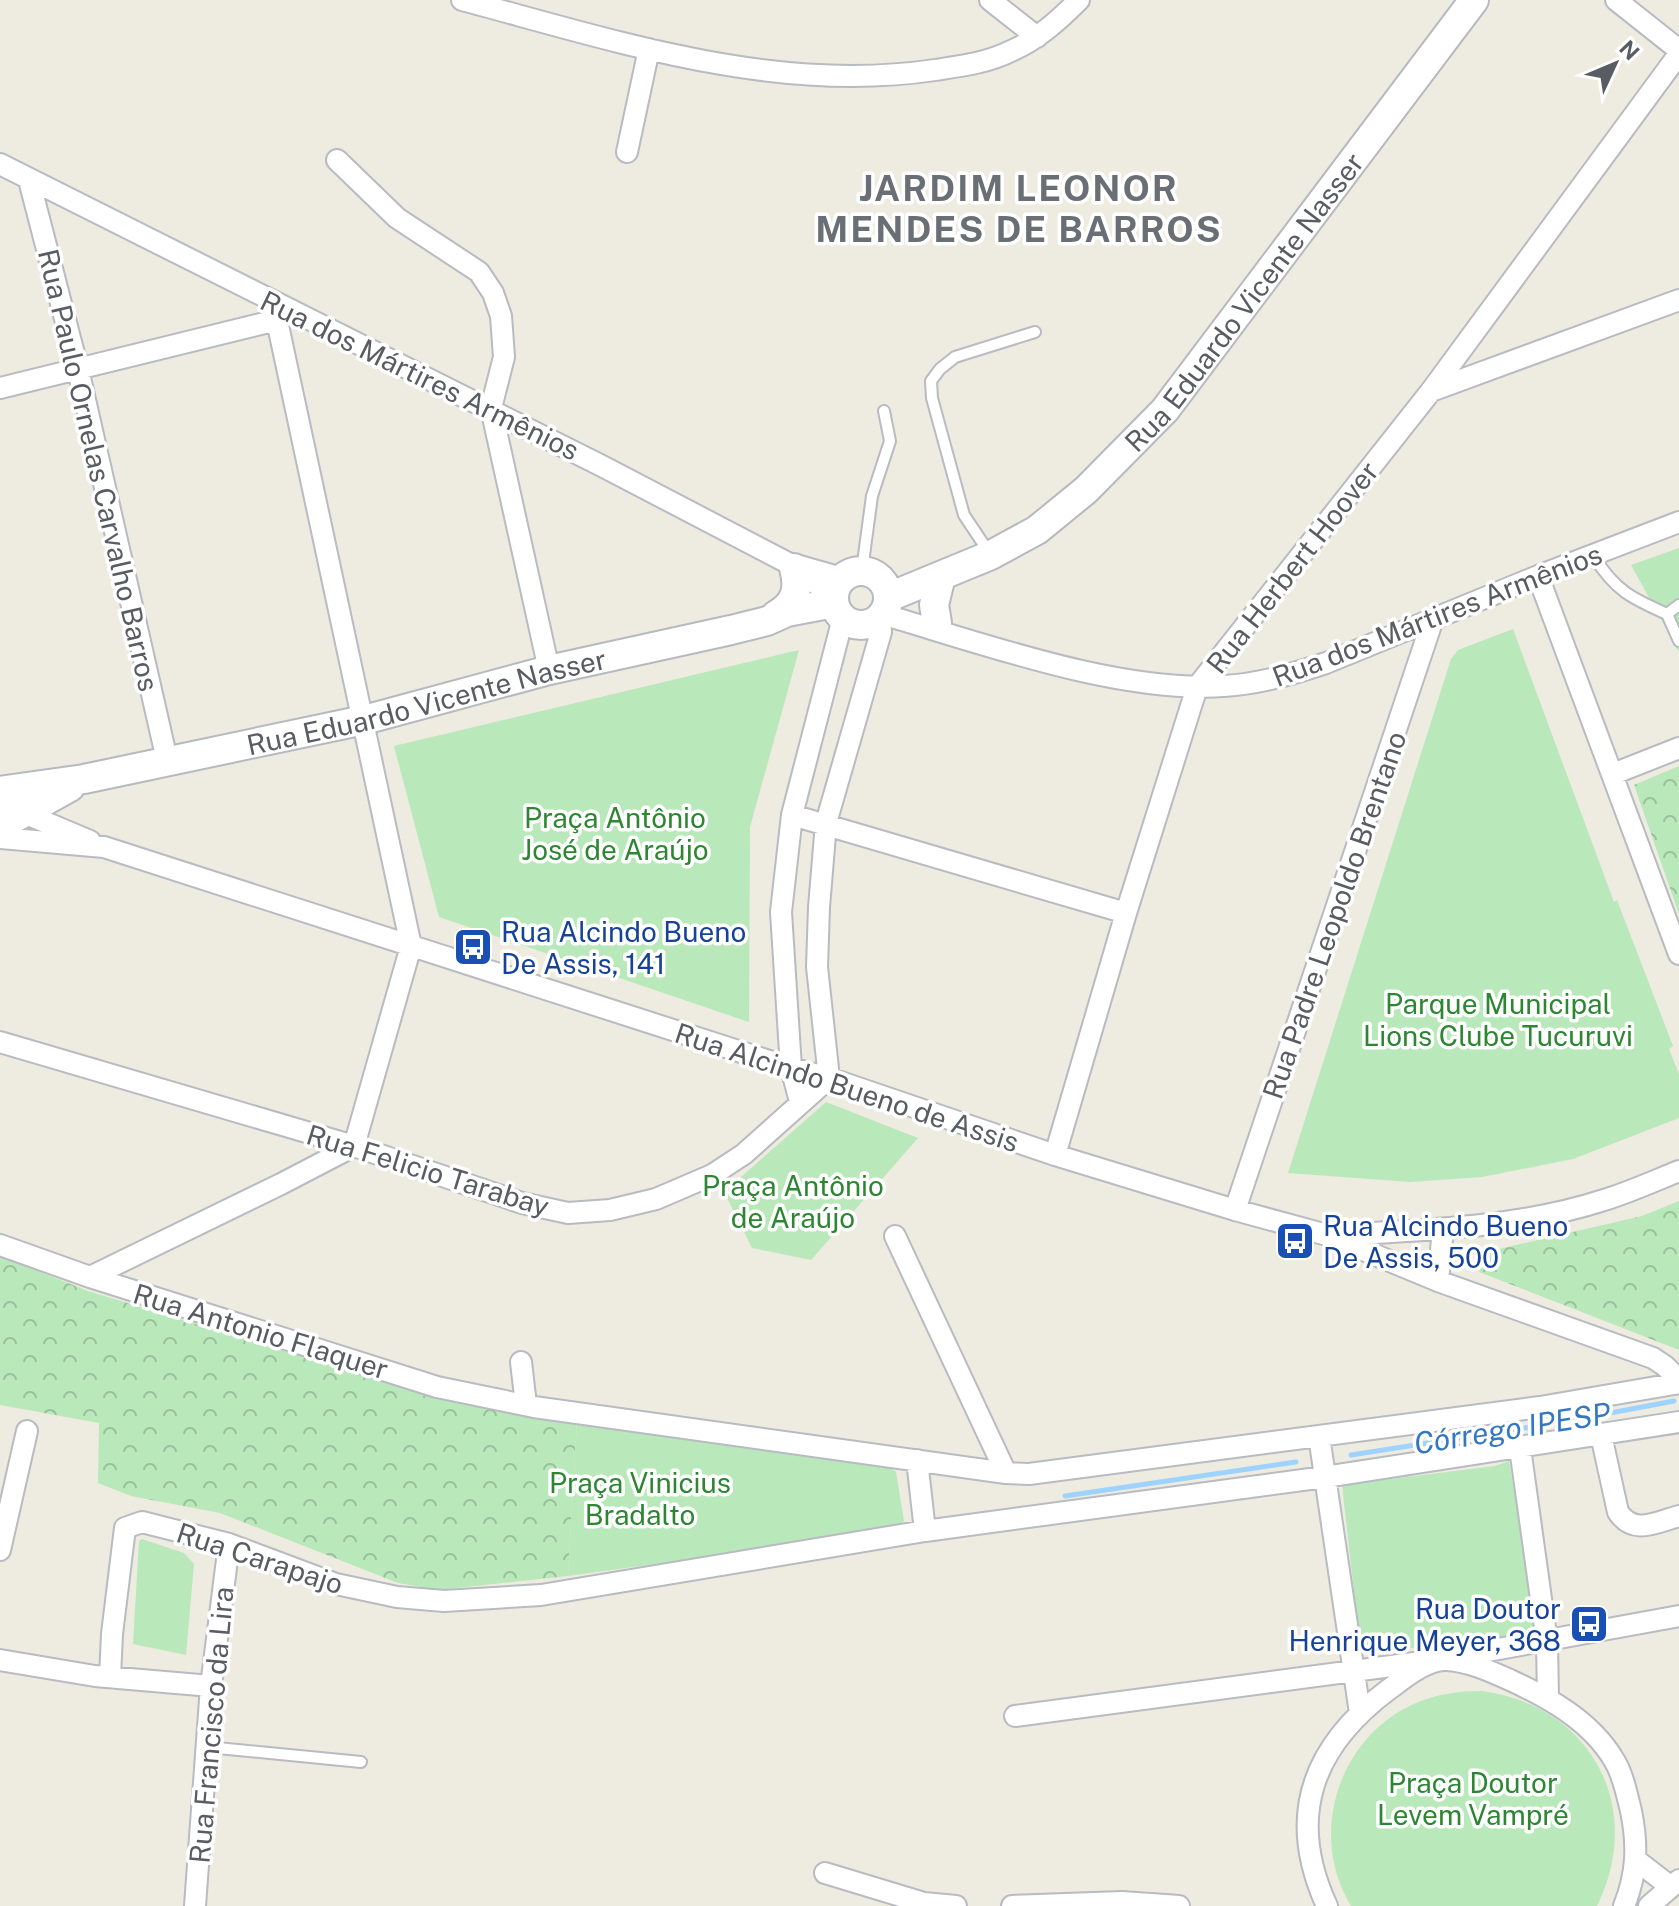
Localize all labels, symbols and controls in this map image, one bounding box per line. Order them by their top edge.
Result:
north arrow [1575,24,1655,104]
text: N [1614,35,1645,65]
street label: Rua Eduardo Vicente Nasser [1117,146,1370,458]
district label: JARDIM LEONOR MENDES DE BARROS [815,167,1223,250]
street label: Rua Paulo Ornelas Carvalho Barros [32,246,166,694]
street label: Rua dos Mártires Armênios [255,283,585,467]
street label: Rua Herbert Hoover [1199,455,1385,679]
street label: Rua dos Mártires Armênios [1268,537,1606,693]
street label: Rua Eduardo Vicente Nasser [244,641,609,761]
street label: Rua Padre Leopoldo Brentano [1256,727,1412,1103]
park label: Praça Antônio José de Araújo [521,801,709,866]
place label: Rua Alcindo Bueno De Assis, 141 [501,915,746,980]
bus stop icon: Rua Alcindo Bueno De Assis, 141 [452,926,494,968]
park label: Parque Municipal Lions Clube Tucuruvi [1363,987,1633,1052]
street label: Rua Alcindo Bueno de Assis [671,1016,1023,1158]
street label: Rua Felicio Tarabay [303,1117,553,1223]
park label: Praça Antônio de Araújo [702,1169,884,1234]
place label: Rua Alcindo Bueno De Assis, 500 [1323,1209,1568,1274]
bus stop icon: Rua Alcindo Bueno De Assis, 500 [1274,1220,1316,1262]
street label: Rua Antonio Flaquer [130,1277,392,1385]
water label: Córrego IPESP [1411,1395,1613,1461]
park label: Praça Vinicius Bradalto [549,1466,731,1531]
street label: Rua Carapajo [173,1516,347,1600]
street label: Rua Francisco da Lira [182,1585,240,1865]
place label: Rua Doutor Henrique Meyer, 368 [1288,1592,1561,1657]
bus stop icon: Rua Doutor Henrique Meyer, 368 [1568,1603,1610,1645]
park label: Praça Doutor Levem Vampré [1377,1766,1569,1831]

